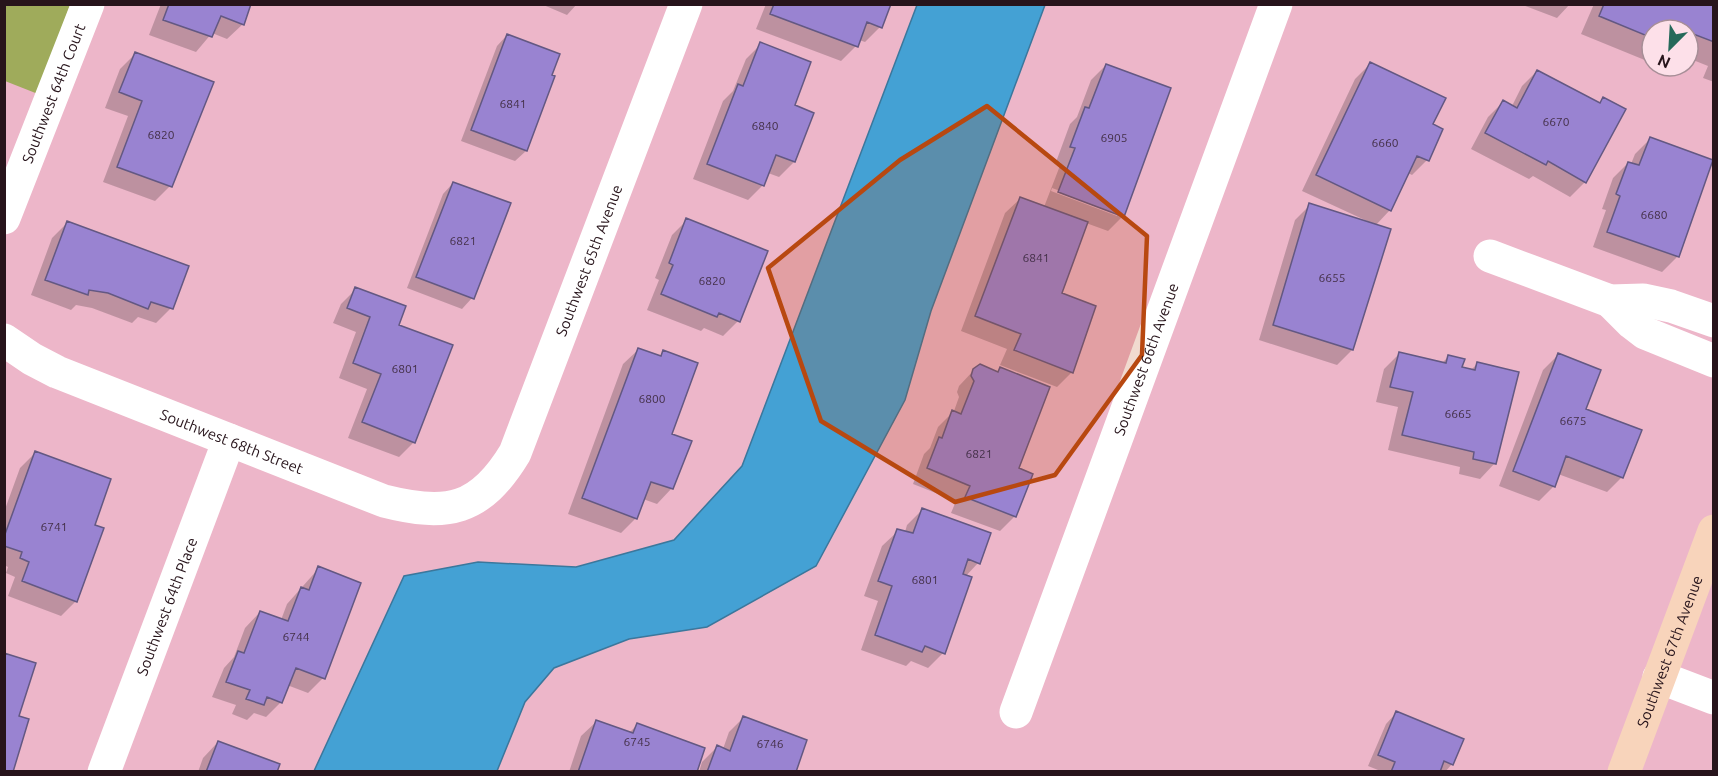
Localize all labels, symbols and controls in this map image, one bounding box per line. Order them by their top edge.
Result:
north arrow [1640,18,1700,78]
street label: Southwest 64th Court [18,21,88,165]
text: N [1655,51,1673,72]
house number: 6841 [499,97,527,110]
house number: 6670 [1542,115,1570,128]
house number: 6840 [751,119,779,132]
house number: 6820 [147,128,175,141]
house number: 6905 [1100,131,1128,144]
house number: 6660 [1371,136,1399,149]
street label: Southwest 65th Avenue [552,182,625,338]
house number: 6680 [1640,208,1668,221]
house number: 6821 [449,234,477,247]
house number: 6841 [1022,251,1050,264]
house number: 6655 [1318,271,1346,284]
house number: 6820 [698,274,726,287]
street label: Southwest 66th Avenue [1110,281,1181,438]
house number: 6801 [391,362,419,375]
house number: 6800 [638,392,666,405]
street label: Southwest 68th Street [158,405,306,477]
house number: 6665 [1444,407,1472,420]
house number: 6675 [1559,414,1587,427]
house number: 6821 [965,447,993,460]
house number: 6741 [40,520,68,533]
street label: Southwest 64th Place [133,535,200,678]
house number: 6801 [911,573,939,586]
street label: Southwest 67th Avenue [1633,573,1705,730]
house number: 6744 [282,630,310,643]
house number: 6745 [623,735,651,748]
house number: 6746 [756,737,784,750]

